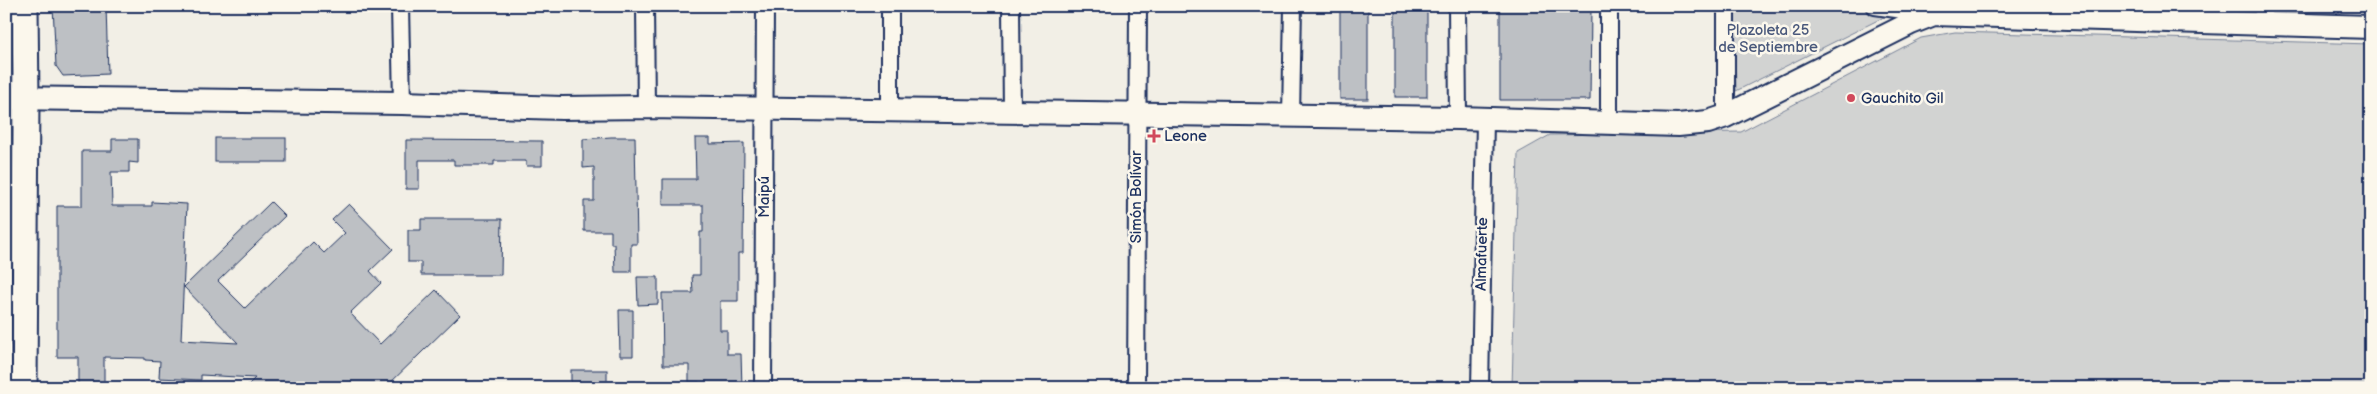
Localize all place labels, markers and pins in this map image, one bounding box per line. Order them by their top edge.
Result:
place label: Gauchito Gil [1861,89,1944,108]
marker: Gauchito Gil [1845,92,1857,104]
place label: Leone [1164,127,1207,146]
marker: Leone [1148,130,1160,142]

